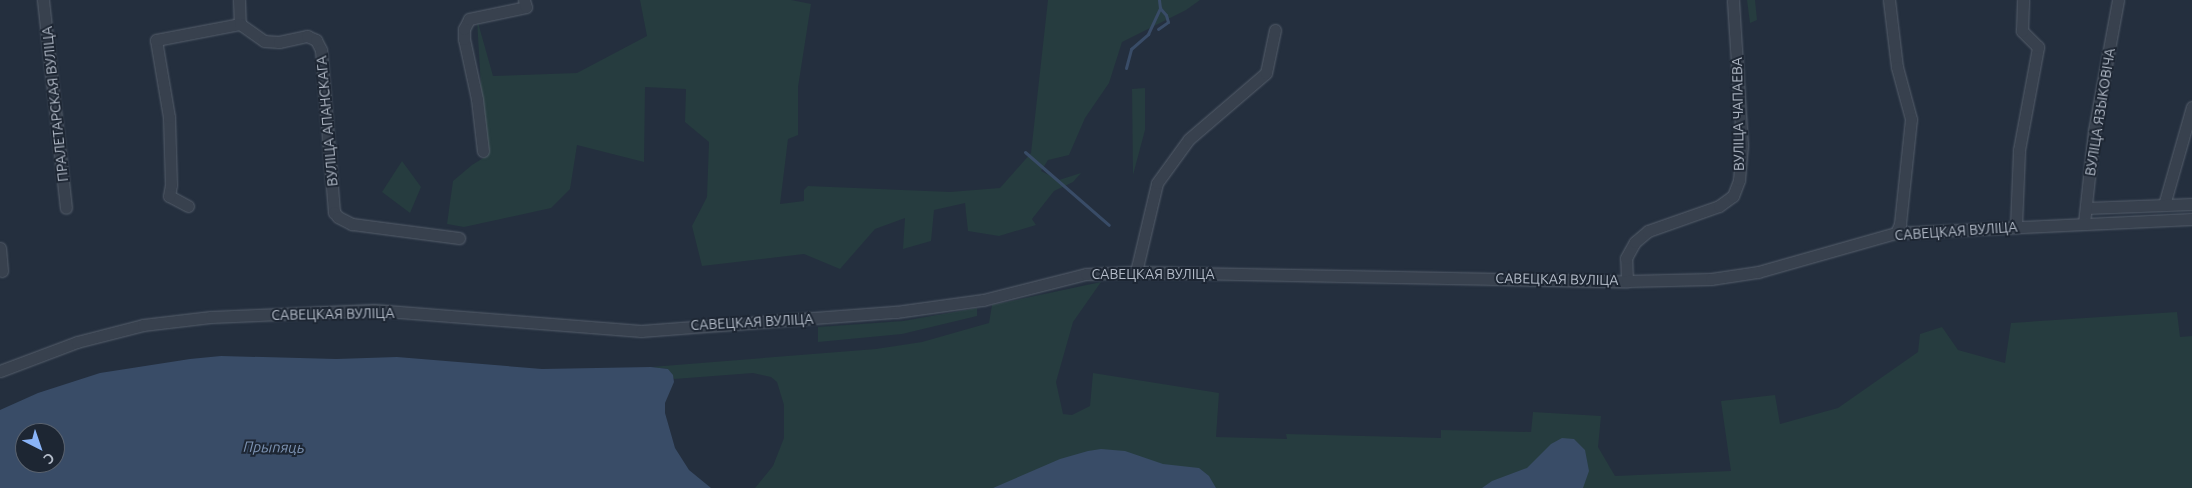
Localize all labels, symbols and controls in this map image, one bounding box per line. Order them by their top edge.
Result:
street label: ПРАЛЕТАРСКАЯ ВУЛІЦА [38,25,72,183]
street label: ВУЛІЦА ЯЗЫКОВІЧА [2082,47,2118,177]
street label: ВУЛІЦА АПАНСКАГА [313,55,341,187]
street label: ВУЛІЦА ЧАПАЕВА [1729,57,1747,171]
street label: САВЕЦКАЯ ВУЛІЦА [1894,218,2018,244]
street label: САВЕЦКАЯ ВУЛІЦА [1091,266,1215,282]
street label: САВЕЦКАЯ ВУЛІЦА [1495,270,1619,288]
street label: САВЕЦКАЯ ВУЛІЦА [271,305,395,323]
street label: САВЕЦКАЯ ВУЛІЦА [690,310,814,334]
north arrow [15,423,65,473]
water label: Прыпяць [243,437,305,457]
text: С [41,450,58,468]

